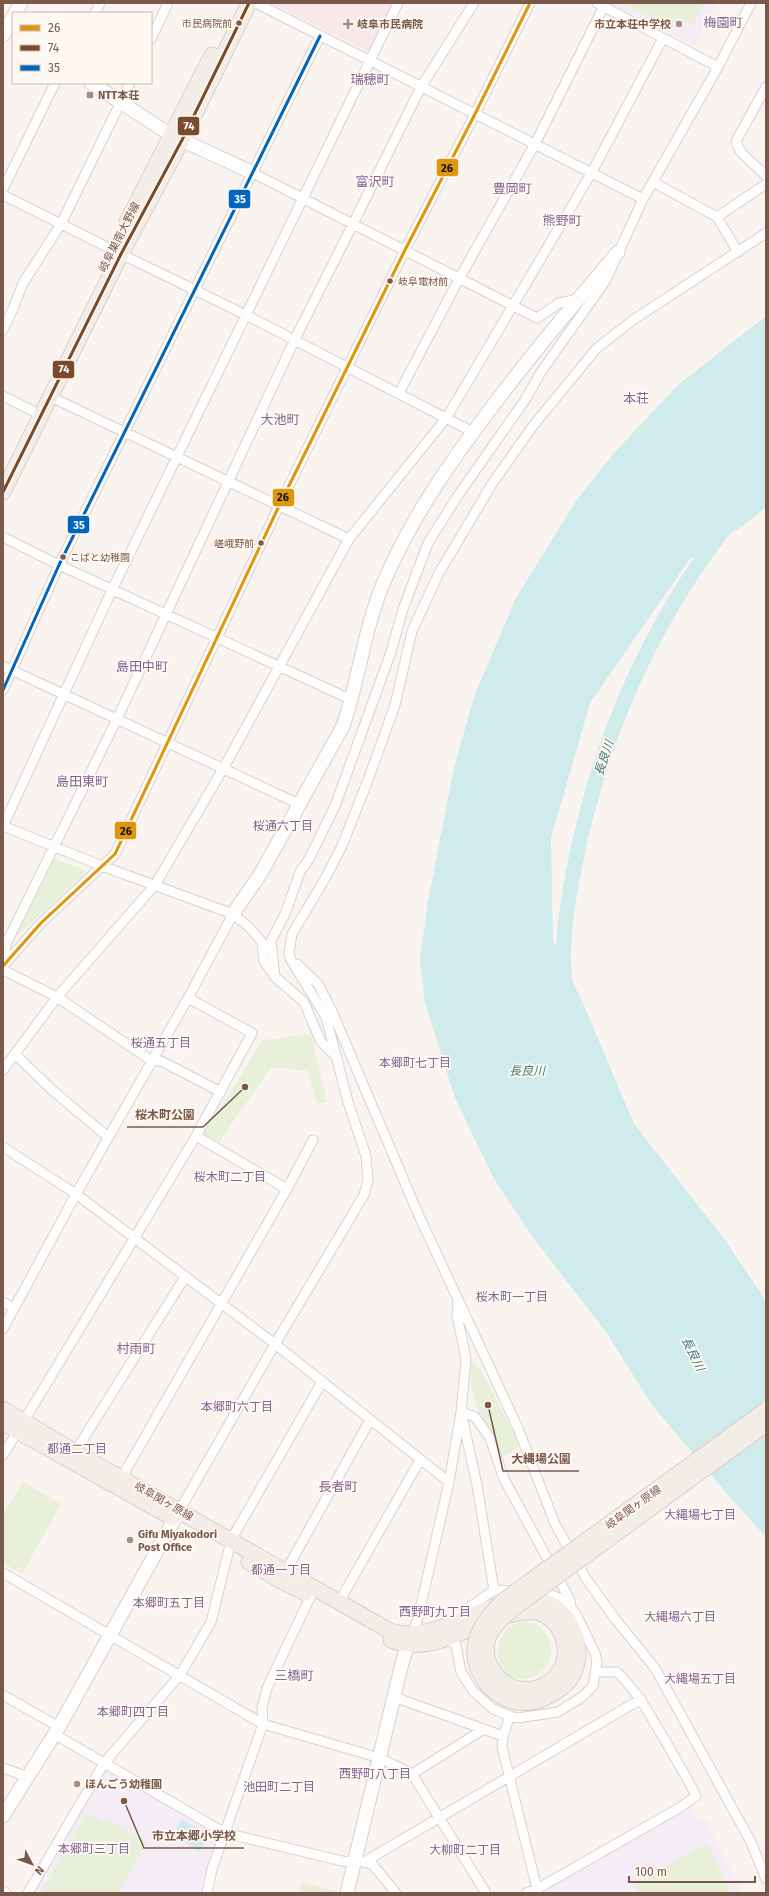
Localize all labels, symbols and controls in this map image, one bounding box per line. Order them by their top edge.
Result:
legend [12,12,152,84]
district label: 梅園町 [703,15,743,30]
place label: 市民病院前 [182,18,232,30]
marker: 市民病院前 [234,18,244,28]
marker: 岐阜市民病院 [342,18,354,30]
place label: 岐阜市民病院 [357,18,423,31]
place label: 市立本荘中学校 [594,18,671,31]
marker: 市立本荘中学校 [674,19,684,29]
text: 26 [48,21,60,35]
text: 74 [48,41,60,55]
text: 35 [48,61,60,75]
district label: 瑞穂町 [350,72,390,87]
place label: NTT本荘 [98,89,139,102]
marker: NTT本荘 [85,90,95,100]
line badge: 74 [177,116,200,136]
text: 74 [184,120,194,133]
line badge: 26 [436,158,459,177]
text: 26 [441,162,453,175]
district label: 富沢町 [355,174,395,189]
district label: 豊岡町 [492,181,532,196]
line badge: 35 [228,189,251,209]
text: 35 [233,193,246,206]
street label: 岐阜巣南大野線 [96,200,143,274]
district label: 熊野町 [542,213,582,228]
marker: 岐阜電材前 [385,276,395,286]
place label: 岐阜電材前 [398,276,448,288]
line badge: 74 [52,360,75,379]
text: 74 [59,363,69,376]
district label: 本荘 [623,391,649,406]
district label: 大池町 [260,412,300,427]
line badge: 26 [272,488,295,507]
text: 26 [277,491,289,504]
line badge: 35 [67,515,90,534]
text: 35 [72,519,85,532]
place label: 嵯峨野前 [214,538,254,550]
marker: 嵯峨野前 [256,538,266,548]
marker: こばと幼稚園 [58,552,68,562]
place label: こばと幼稚園 [70,552,130,564]
district label: 島田中町 [116,659,168,674]
water label: 長良川 [592,737,617,777]
district label: 島田東町 [56,774,108,789]
district label: 桜通六丁目 [253,819,313,833]
line badge: 26 [114,821,137,840]
text: 26 [120,825,132,838]
district label: 桜通五丁目 [131,1036,191,1050]
district label: 本郷町七丁目 [379,1056,451,1070]
water label: 長良川 [509,1064,547,1078]
callout: 桜木町公園 [127,1103,203,1127]
text: 桜木町公園 [135,1108,195,1122]
district label: 桜木町二丁目 [194,1170,266,1184]
district label: 桜木町一丁目 [476,1290,548,1304]
water label: 長良川 [679,1335,708,1375]
district label: 村雨町 [116,1341,156,1356]
district label: 本郷町六丁目 [201,1400,273,1414]
district label: 都通二丁目 [47,1442,107,1456]
callout: 大縄場公園 [503,1447,579,1471]
text: 大縄場公園 [511,1452,571,1466]
street label: 岐阜関ヶ原線 [132,1479,196,1524]
district label: 長者町 [318,1479,358,1494]
street label: 岐阜関ヶ原線 [603,1483,664,1532]
district label: 大縄場七丁目 [664,1508,736,1522]
place label: Gifu Miyakodori Post Office [138,1528,217,1554]
marker: Gifu Miyakodori Post Office [125,1535,135,1545]
district label: 都通一丁目 [251,1563,311,1577]
district label: 本郷町五丁目 [133,1596,205,1610]
district label: 西野町九丁目 [399,1605,471,1619]
district label: 大縄場六丁目 [644,1610,716,1624]
district label: 三橋町 [274,1668,314,1683]
district label: 大縄場五丁目 [664,1672,736,1686]
district label: 本郷町四丁目 [97,1705,169,1719]
district label: 西野町八丁目 [339,1767,411,1781]
place label: ほんごう幼稚園 [85,1778,162,1791]
marker: ほんごう幼稚園 [72,1779,82,1789]
district label: 池田町二丁目 [243,1780,315,1794]
callout: 市立本郷小学校 [144,1824,244,1848]
text: 市立本郷小学校 [152,1829,236,1843]
district label: 本郷町三丁目 [58,1842,130,1856]
district label: 大柳町二丁目 [429,1843,501,1857]
north arrow [12,1844,52,1884]
scale bar [629,1858,755,1884]
text: N [32,1863,46,1877]
text: 100 m [635,1865,667,1879]

